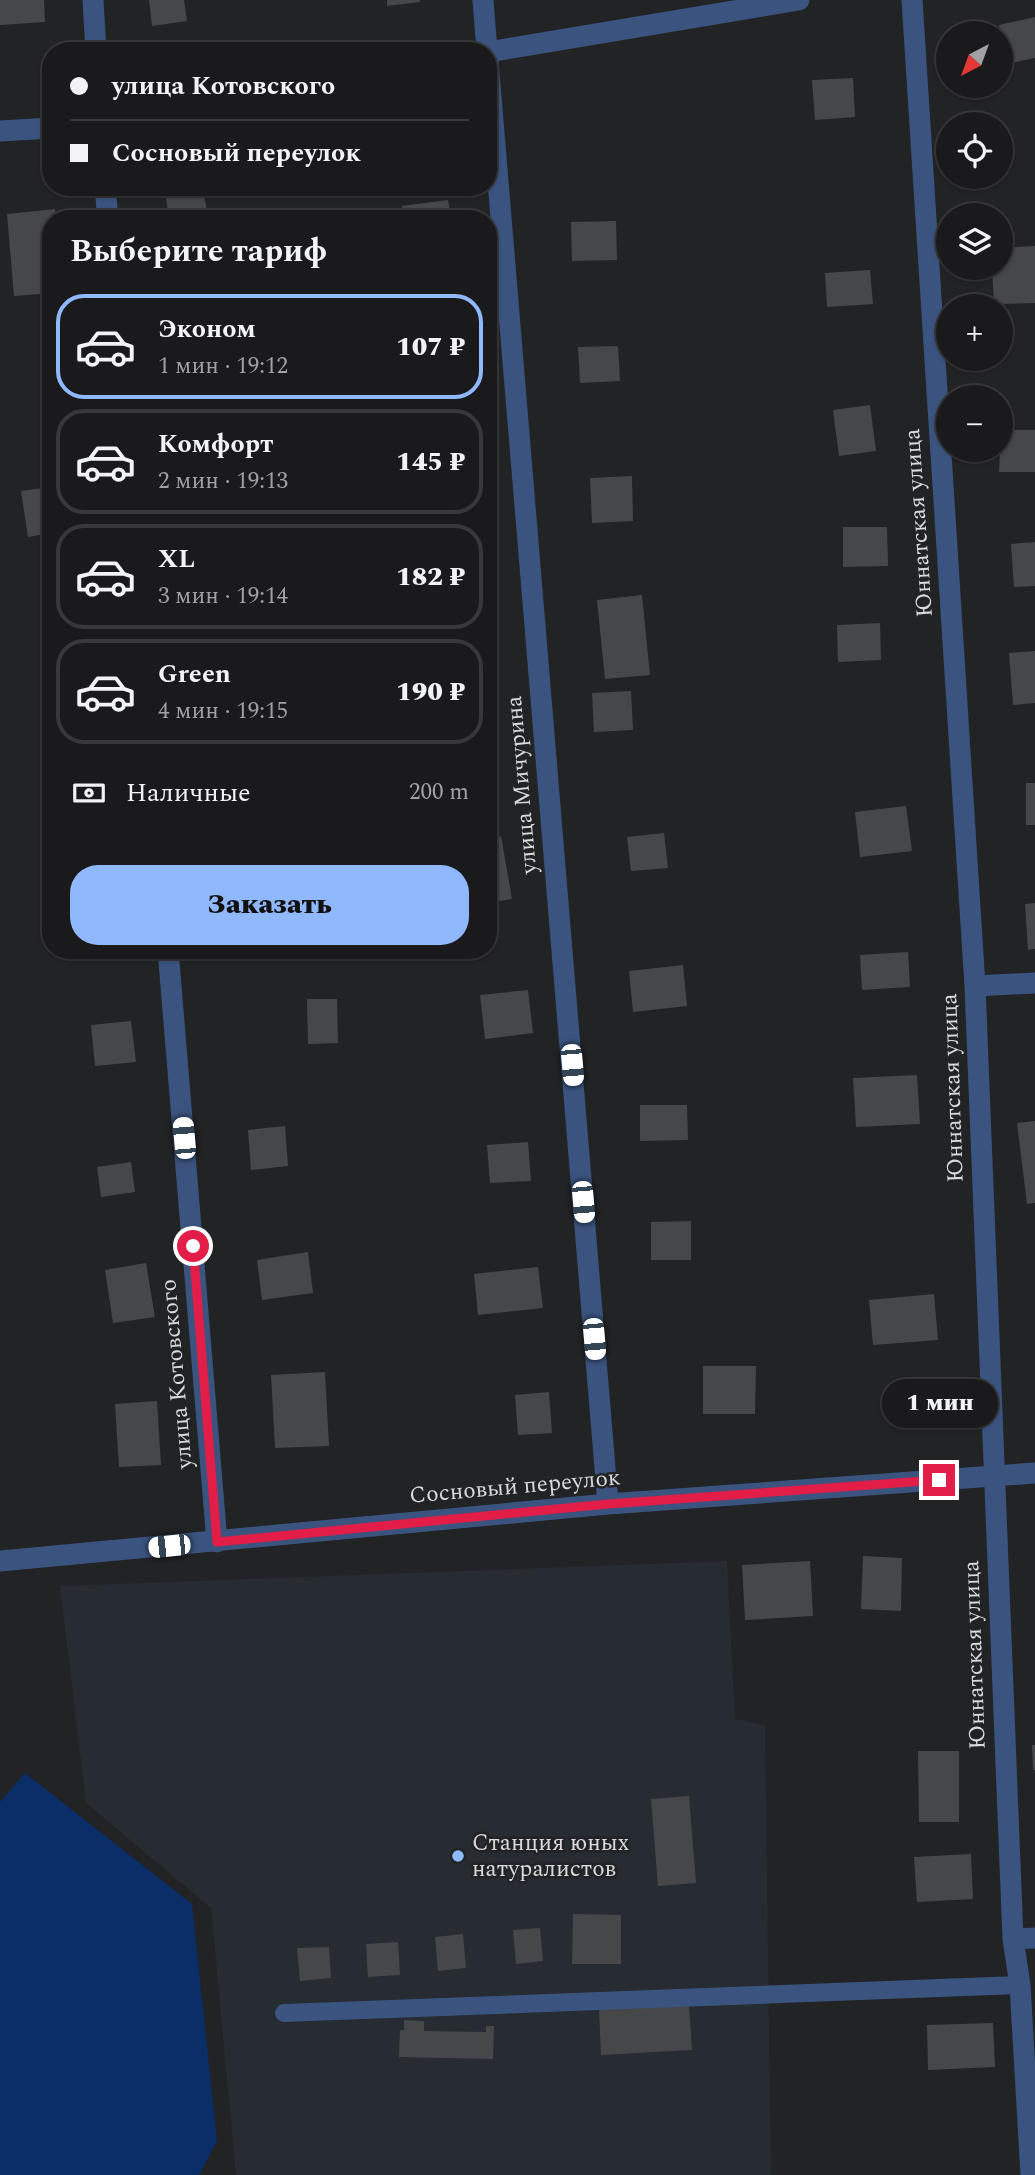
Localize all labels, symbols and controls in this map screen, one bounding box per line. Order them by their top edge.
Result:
north arrow [936,21,1013,98]
map controls [936,21,1013,462]
text: улица Котовского [112,66,335,106]
button: locate [936,112,1013,189]
text: Сосновый переулок [112,133,361,173]
button: layers [936,203,1013,280]
text: Выберите тариф [70,227,327,276]
button: + [936,294,1013,371]
text: Эконом [158,309,256,349]
icon: car [74,315,137,378]
text: 107 ₽ [396,327,465,367]
text: 1 мин · 19:12 [158,349,288,384]
button: − [936,385,1013,462]
text: Комфорт [158,424,273,464]
street label: Юннатская улица [895,427,943,619]
icon: car [74,430,137,493]
text: 145 ₽ [396,442,465,482]
text: 2 мин · 19:13 [158,464,288,499]
text: XL [158,539,195,579]
icon: car [74,545,137,608]
text: 182 ₽ [396,557,465,597]
text: 3 мин · 19:14 [158,579,288,614]
text: Green [158,654,231,694]
icon: car [74,660,137,723]
text: 190 ₽ [396,672,465,712]
text: 4 мин · 19:15 [158,694,288,729]
street label: улица Мичурина [497,694,547,877]
text: Наличные [126,773,251,813]
icon: cash [70,774,108,812]
text: 200 m [409,775,469,810]
button: Заказать [70,865,469,945]
street label: Юннатская улица [932,993,974,1183]
car [560,1043,585,1087]
car [172,1116,197,1160]
car [571,1180,596,1224]
route start [177,1230,209,1262]
street label: улица Котовского [151,1278,203,1471]
car [582,1317,607,1361]
callout: 1 мин [881,1378,997,1428]
text: 1 мин [906,1386,974,1421]
street label: Сосновый переулок [408,1460,622,1514]
route end [923,1464,955,1496]
car [148,1533,191,1559]
street label: Юннатская улица [954,1560,996,1750]
place label: Станция юных натуралистов [472,1826,629,1887]
marker: Станция юных натуралистов [450,1848,466,1864]

